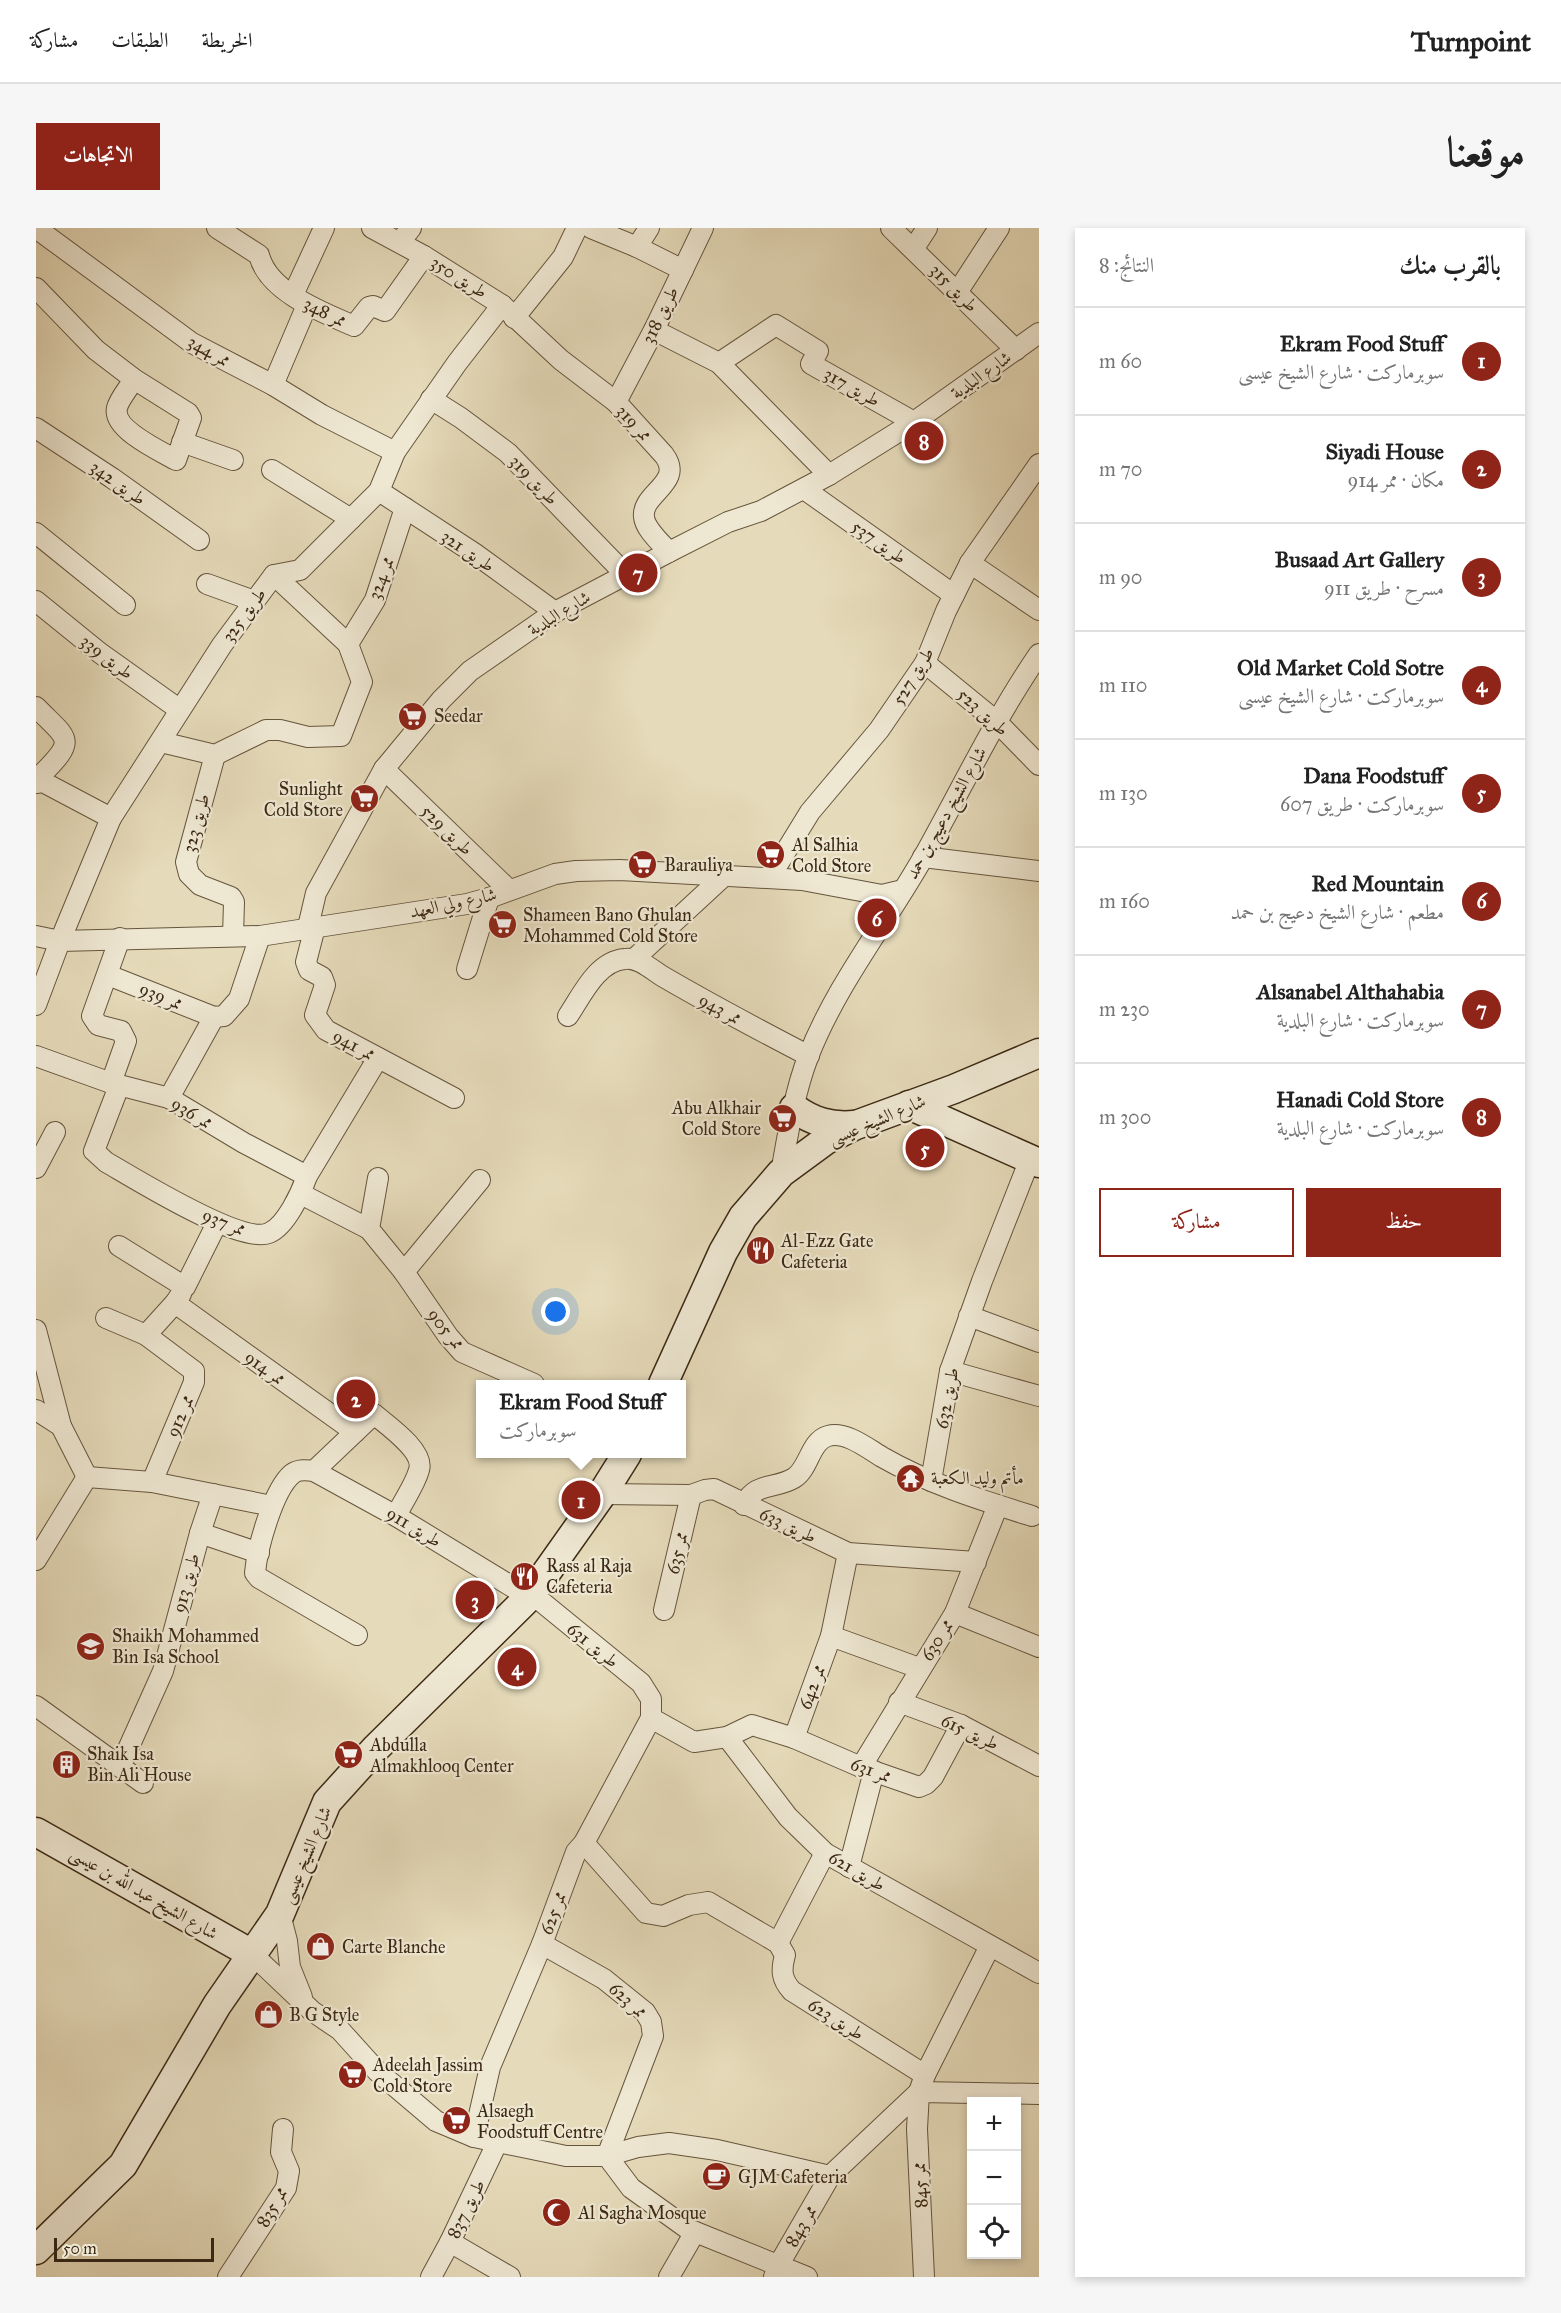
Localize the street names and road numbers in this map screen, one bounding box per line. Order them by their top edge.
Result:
street label: طريق 350 [426,251,491,304]
street label: طريق 315 [925,259,983,317]
street label: طريق 318 [637,283,684,348]
street label: ممر 348 [300,292,350,333]
street label: ممر 344 [183,330,234,373]
street label: شارع البلدية [946,346,1018,407]
street label: طريق 317 [820,363,884,412]
street label: ممر 319 [611,400,656,447]
street label: طريق 319 [504,451,563,510]
street label: طريق 342 [85,456,150,511]
street label: طريق 537 [847,515,911,570]
street label: طريق 321 [436,525,499,578]
street label: ممر 324 [363,553,400,603]
street label: طريق 325 [217,584,272,647]
street label: شارع البلدية [524,586,596,644]
street label: طريق 339 [75,630,138,685]
street label: طريق 527 [887,643,940,709]
street label: طريق 523 [952,683,1013,741]
street label: شارع الشيخ دعيج بن حمد [901,743,996,885]
street label: طريق 323 [178,791,215,855]
street label: طريق 529 [416,800,478,861]
street label: شارع ولي العهد [408,883,499,927]
street label: ممر 939 [136,977,186,1016]
street label: ممر 943 [694,989,745,1030]
street label: ممر 941 [328,1025,379,1066]
street label: شارع الشيخ عيسى [825,1090,931,1155]
street label: ممر 936 [167,1092,217,1134]
street label: ممر 937 [199,1204,249,1241]
street label: ممر 905 [422,1304,469,1355]
street label: ممر 914 [240,1346,290,1391]
street label: طريق 632 [930,1365,965,1431]
street label: ممر 912 [161,1392,200,1441]
street label: طريق 911 [382,1502,446,1553]
street label: طريق 633 [756,1502,820,1549]
street label: ممر 635 [661,1530,694,1577]
street label: طريق 913 [168,1551,205,1615]
street label: ممر 630 [916,1615,959,1665]
street label: طريق 631 [562,1617,623,1673]
street label: ممر 642 [794,1661,831,1713]
street label: طريق 615 [937,1709,1002,1756]
street label: ممر 631 [847,1753,894,1788]
street label: شارع الشيخ عيسى [276,1803,341,1909]
street label: شارع الشيخ عبد الله بن عيسى [64,1839,223,1949]
street label: طريق 621 [824,1846,889,1897]
street label: ممر 625 [535,1888,572,1938]
street label: ممر 623 [604,1977,652,2023]
street label: طريق 623 [803,1993,868,2046]
street label: ممر 845 [908,2161,933,2209]
street label: طريق 837 [442,2176,491,2243]
street label: ممر 835 [252,2183,293,2232]
street label: ممر 843 [780,2201,823,2251]

